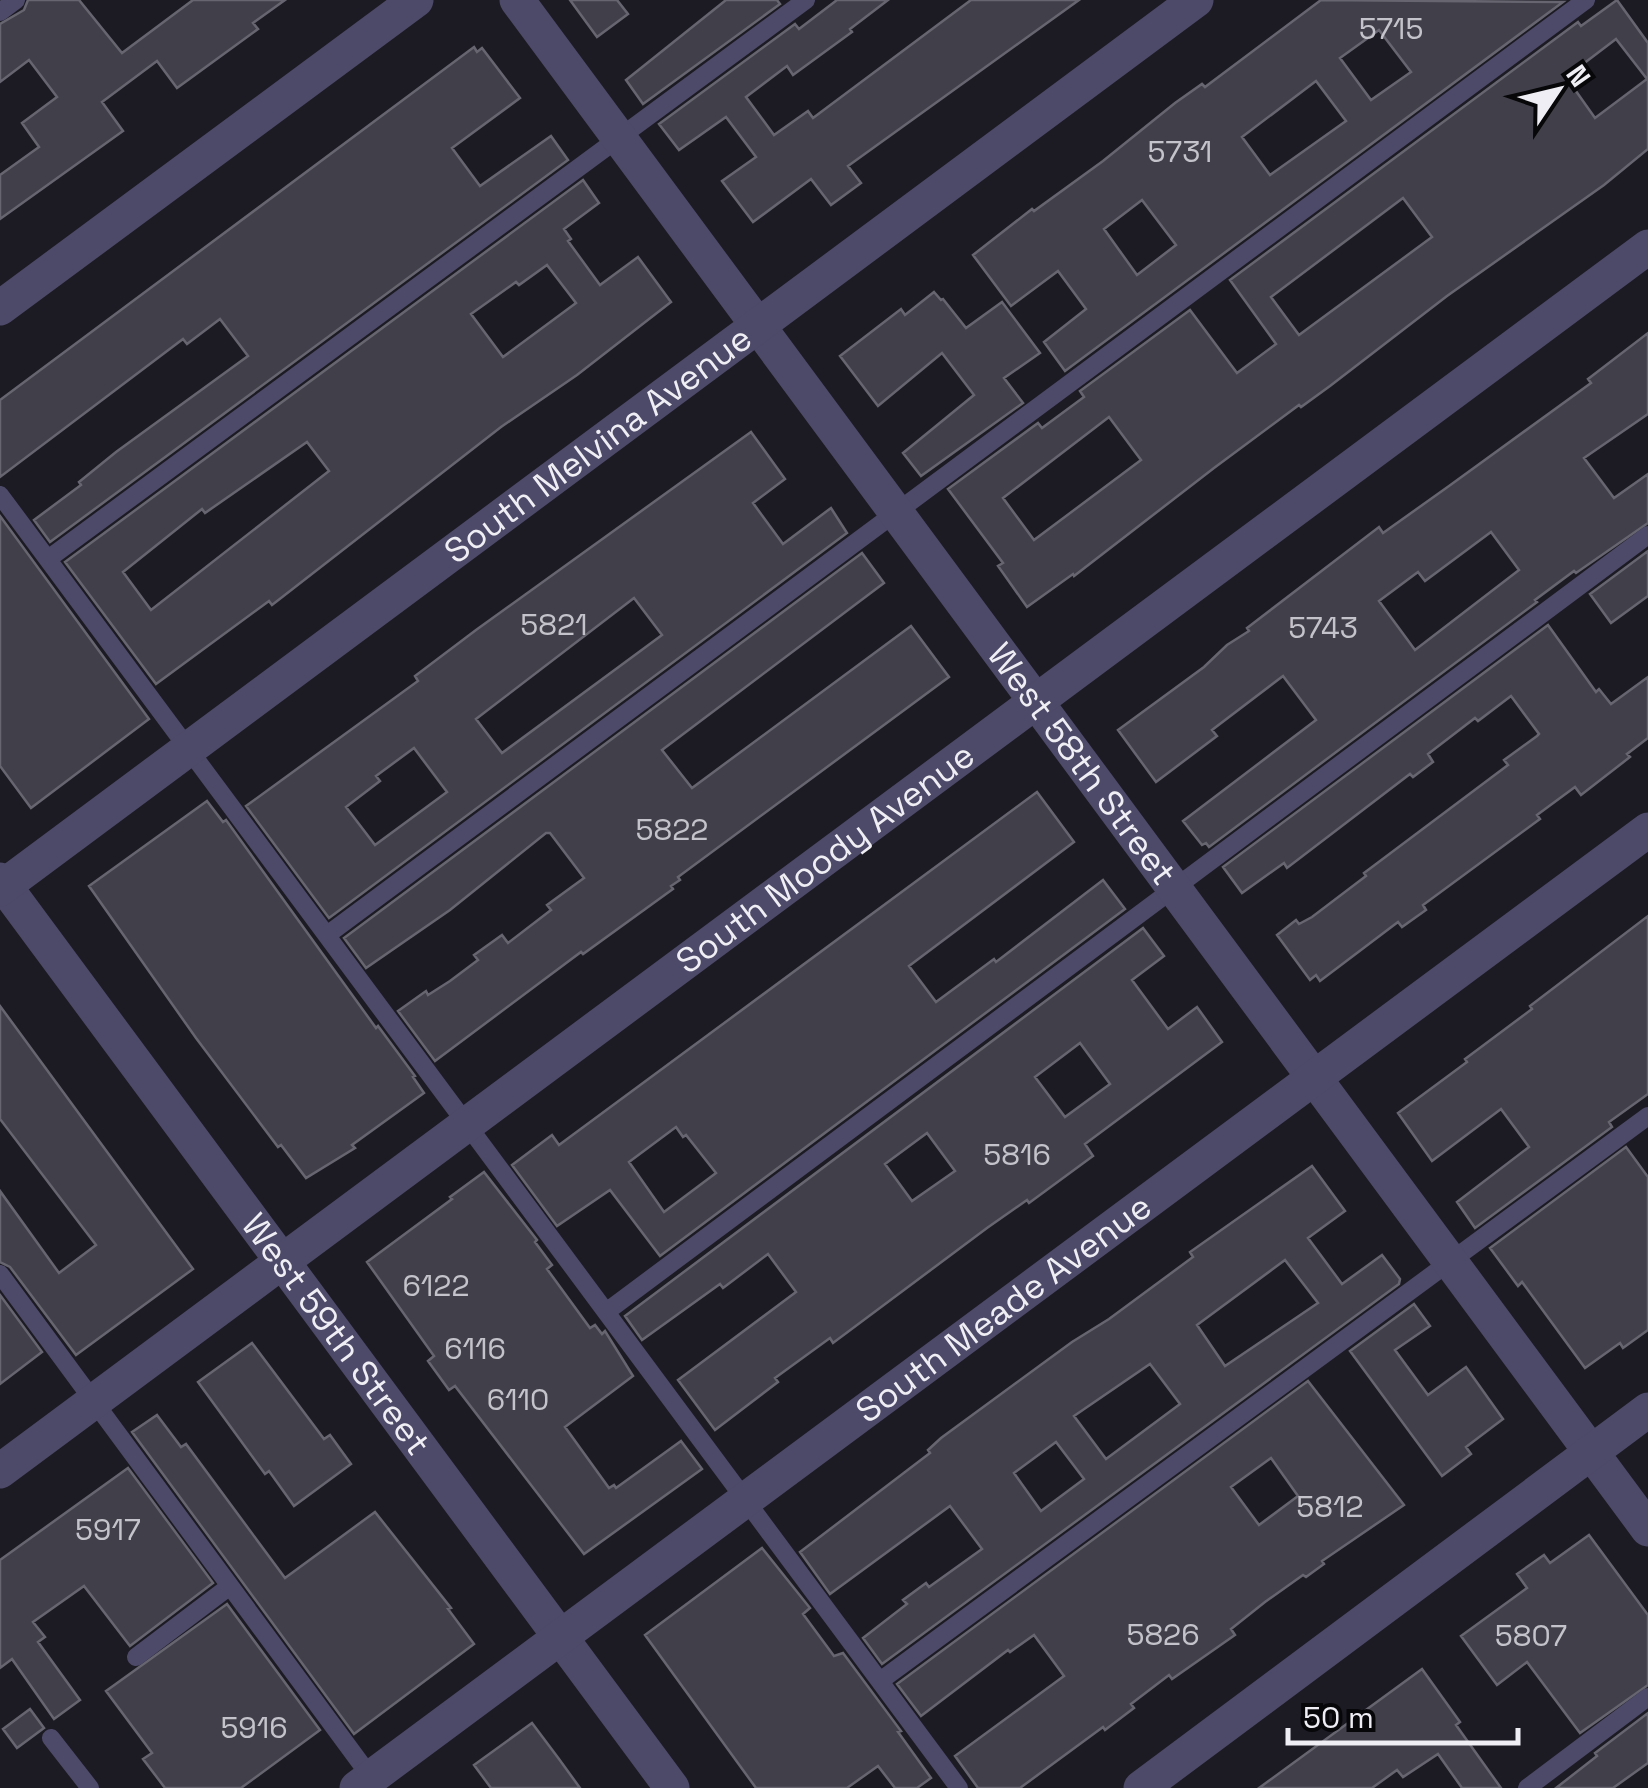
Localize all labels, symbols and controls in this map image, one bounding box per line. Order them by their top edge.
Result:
house number: 5715 [1359,9,1423,48]
north arrow [1508,40,1608,140]
text: N [1558,58,1599,94]
house number: 5731 [1148,132,1212,171]
street label: South Melvina Avenue [436,316,760,573]
house number: 5821 [520,605,588,644]
house number: 5743 [1288,608,1358,647]
street label: West 58th Street [978,634,1186,894]
street label: South Moody Avenue [667,733,983,983]
house number: 5822 [636,810,708,849]
house number: 5816 [983,1135,1051,1174]
street label: South Meade Avenue [847,1184,1160,1432]
street label: West 59th Street [232,1204,440,1464]
house number: 6122 [402,1266,470,1305]
house number: 6116 [444,1329,506,1368]
house number: 6110 [487,1380,549,1419]
house number: 5812 [1296,1487,1364,1526]
house number: 5917 [75,1510,141,1549]
house number: 5826 [1126,1615,1200,1654]
house number: 5807 [1495,1616,1567,1655]
scale bar [1288,1683,1518,1745]
text: 50 m [1303,1698,1374,1737]
house number: 5916 [220,1708,288,1747]

